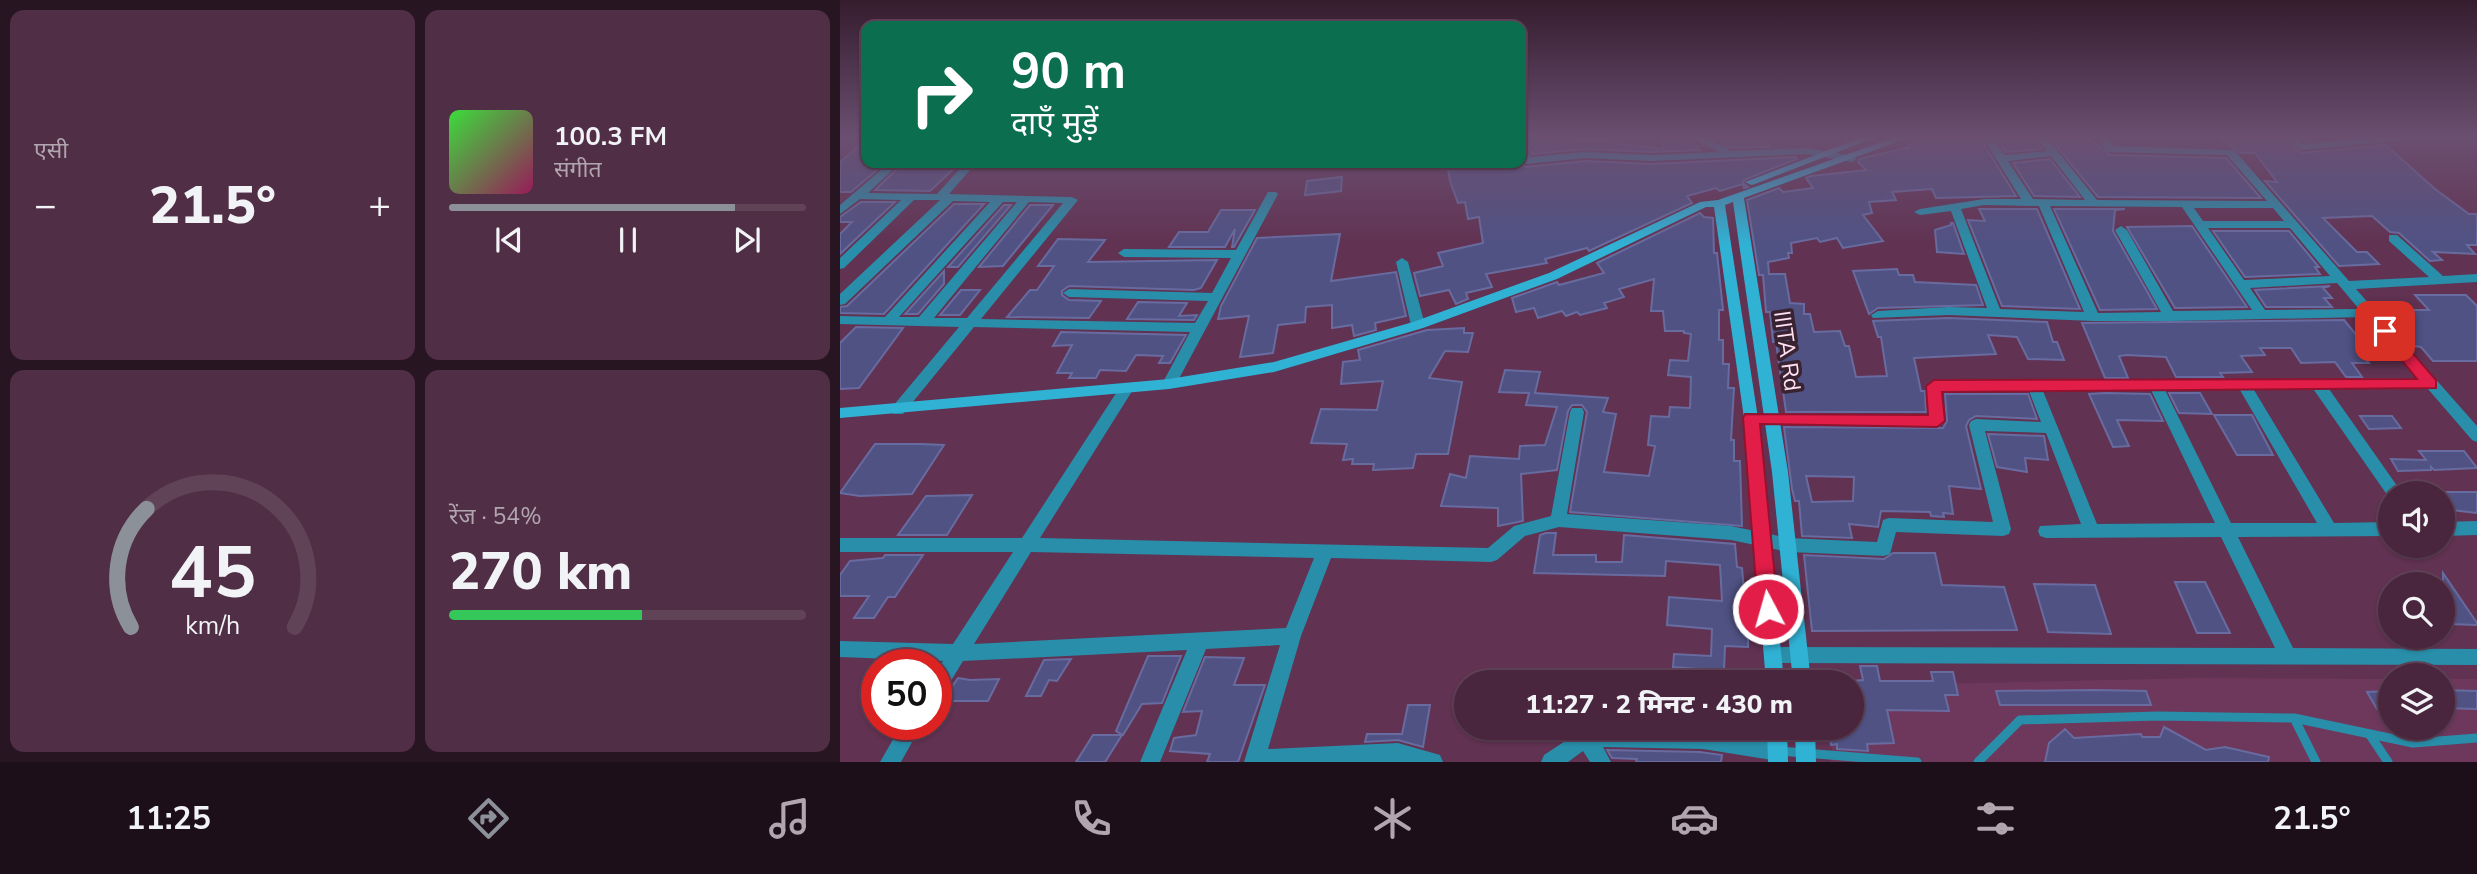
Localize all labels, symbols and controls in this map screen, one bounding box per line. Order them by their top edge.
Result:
text: 90 m [1011,38,1126,105]
icon: right [896,49,987,140]
text: दाएँ मुड़ें [1011,102,1098,145]
text: 100.3 FM [554,119,667,154]
text: एसी [34,135,68,166]
text: संगीत [554,154,602,185]
text: 21.5° [149,170,276,241]
text: − [34,180,57,231]
text: + [368,180,391,231]
icon: previous [490,221,528,259]
icon: pause [609,221,647,259]
icon: next [728,221,766,259]
pin [2355,301,2415,361]
street label: IIITA Rd [1766,309,1808,393]
icon: arrive [2366,312,2404,350]
map controls [2378,481,2455,740]
button: sound [2378,481,2455,558]
text: रेंज · 54% [449,501,542,532]
text: 45 [169,523,256,623]
text: 270 km [449,536,632,607]
position arrow [1731,572,1805,646]
button: search [2378,572,2455,649]
text: km/h [185,609,240,643]
speed limit sign: 50 [861,649,952,740]
button: layers [2378,663,2455,740]
text: 11:27 · 2 मिनट · 430 m [1525,687,1793,722]
icon: directions [464,794,513,843]
icon: music [765,794,814,843]
icon: phone [1067,794,1116,843]
icon: climate [1368,794,1417,843]
icon: car [1670,794,1719,843]
icon: filters [1971,794,2020,843]
text: 11:25 [126,797,211,840]
text: 21.5° [2273,797,2351,840]

